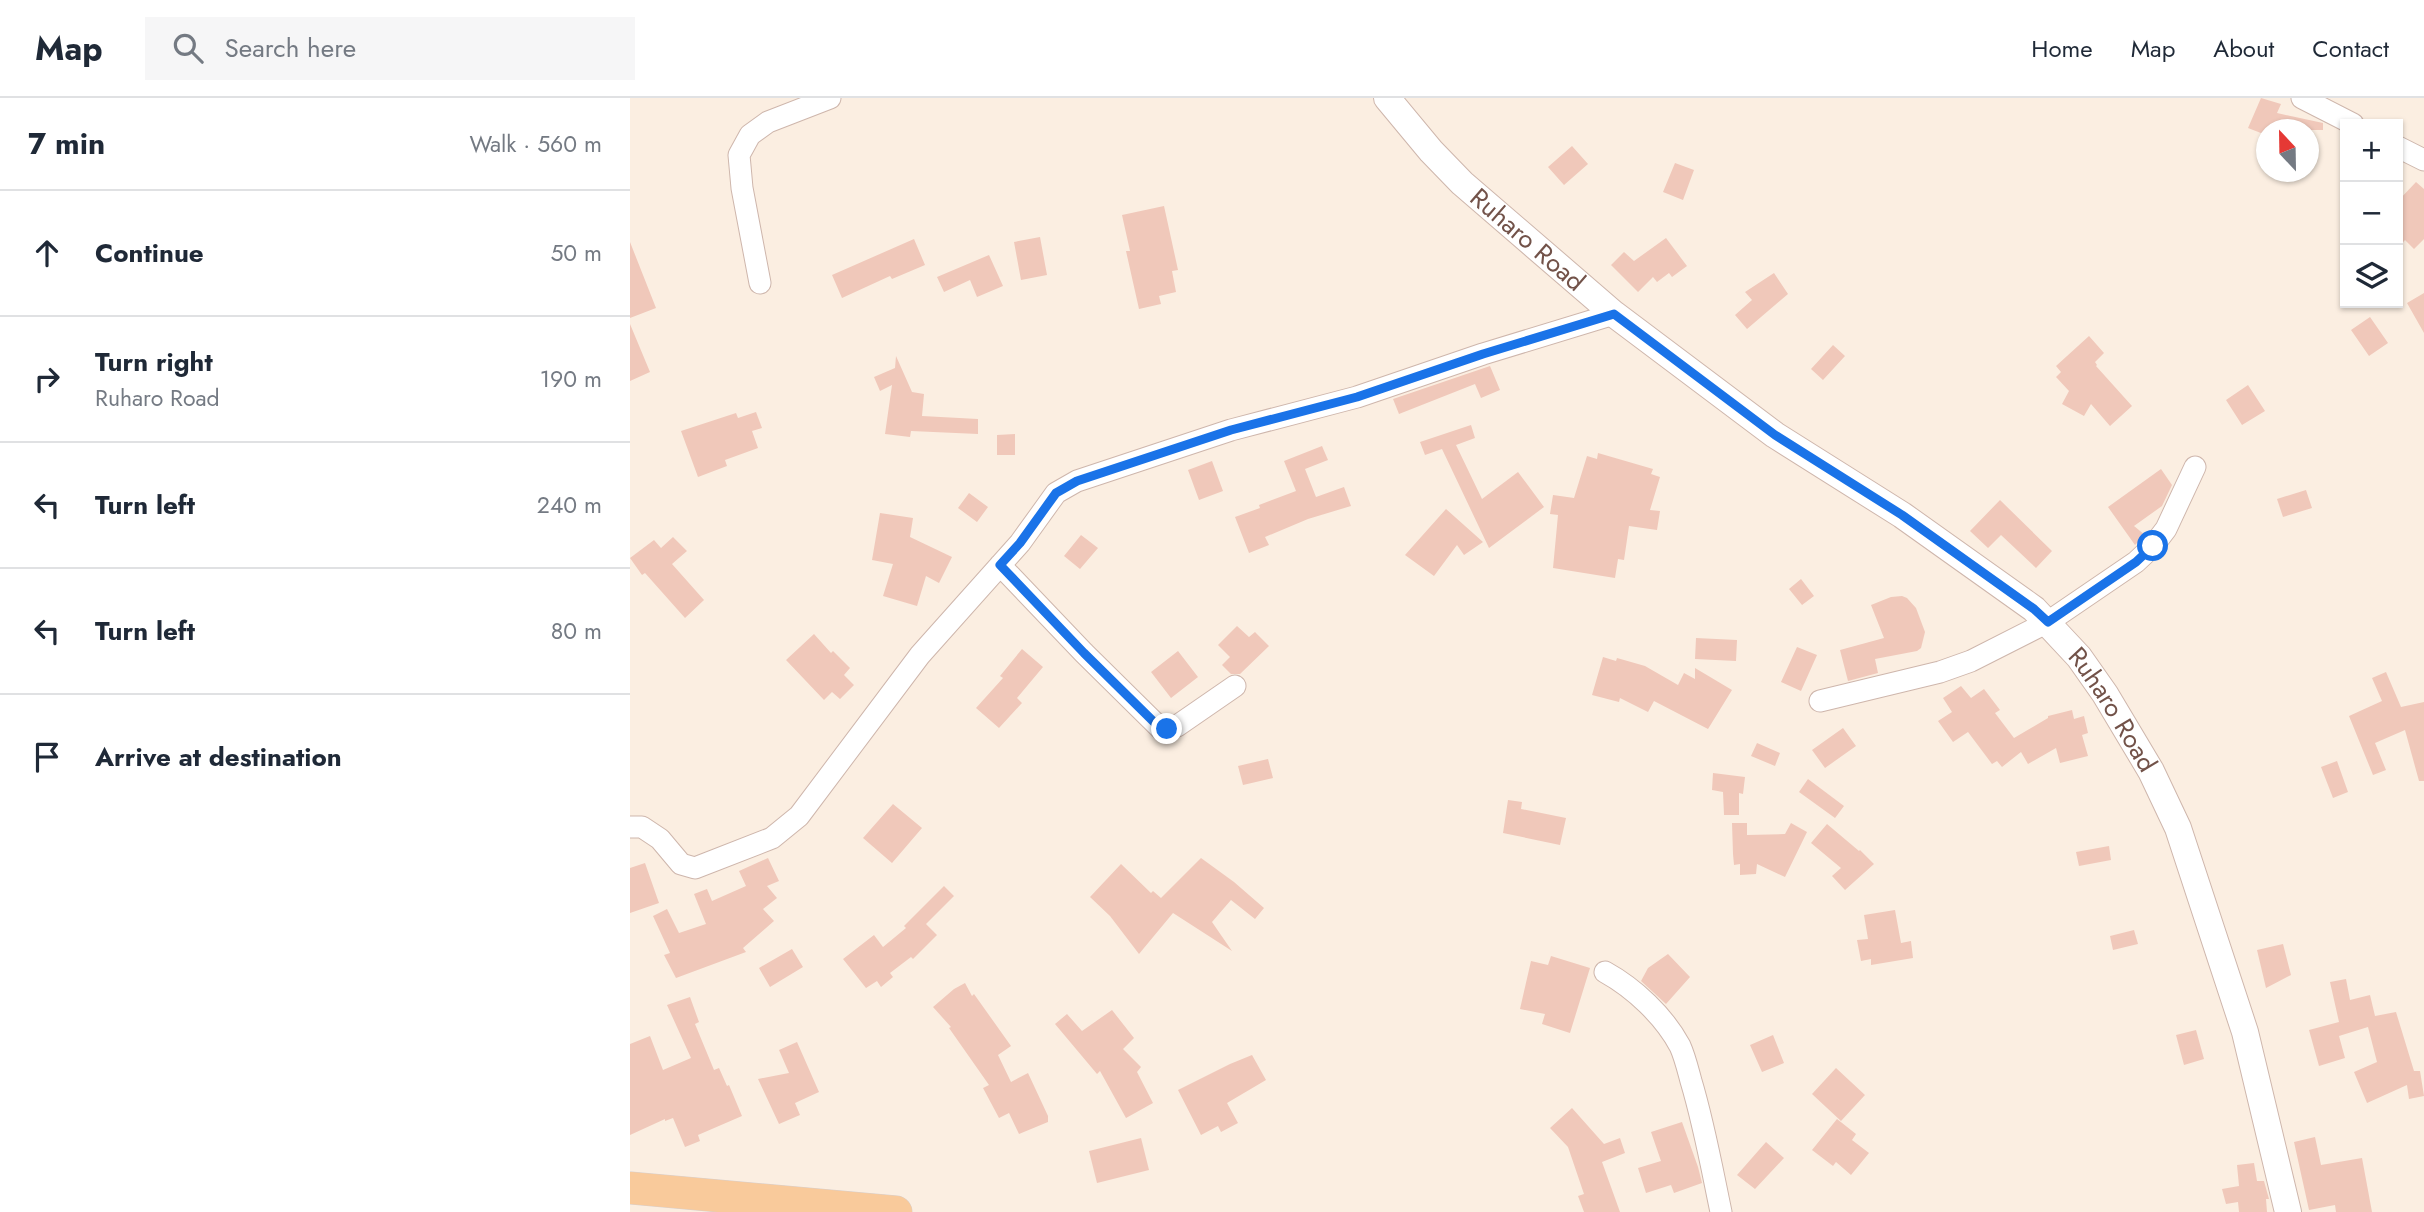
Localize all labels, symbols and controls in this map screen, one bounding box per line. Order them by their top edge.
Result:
search box [145,17,635,80]
text: Map [35,25,103,72]
icon: search [169,29,207,67]
text: Search here [225,29,356,67]
text: Home [2031,31,2093,66]
text: Map [2131,31,2175,66]
text: About [2213,31,2274,66]
text: Contact [2312,31,2389,66]
north arrow [2256,119,2319,182]
map controls [2340,119,2403,308]
button: + [2340,119,2403,182]
text: 7 min [28,122,105,165]
text: Walk · 560 m [469,127,602,161]
street label: Ruharo Road [1462,179,1593,300]
button: − [2340,182,2403,245]
icon: ahead [28,234,66,272]
text: Continue [95,234,204,272]
text: 50 m [550,236,602,270]
button: layers [2340,245,2403,308]
text: Turn right [95,343,213,381]
icon: right [28,360,66,398]
text: 190 m [540,362,602,396]
text: Ruharo Road [95,381,220,415]
icon: left [28,486,66,524]
text: Turn left [95,486,195,524]
text: 240 m [537,488,602,522]
route start [2137,530,2168,561]
icon: left [28,612,66,650]
text: Turn left [95,612,195,650]
text: 80 m [551,614,602,648]
street label: Ruharo Road [2060,638,2166,779]
route end [1151,713,1182,744]
icon: arrive [28,738,66,776]
text: Arrive at destination [95,738,342,776]

